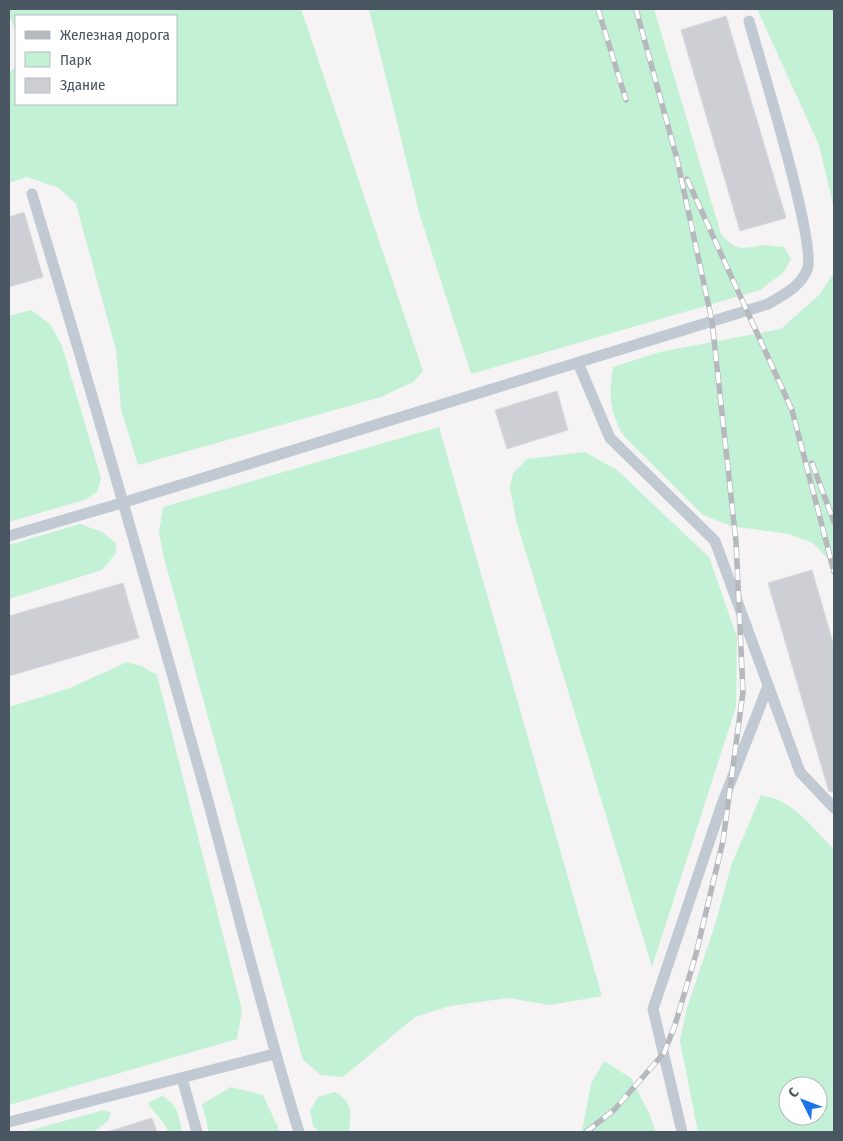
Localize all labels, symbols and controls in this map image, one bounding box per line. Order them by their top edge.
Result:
legend [15,15,178,105]
text: Железная дорога [60,26,170,44]
text: Парк [60,51,91,69]
text: Здание [60,76,106,94]
north arrow [778,1076,828,1126]
text: С [785,1084,803,1101]

